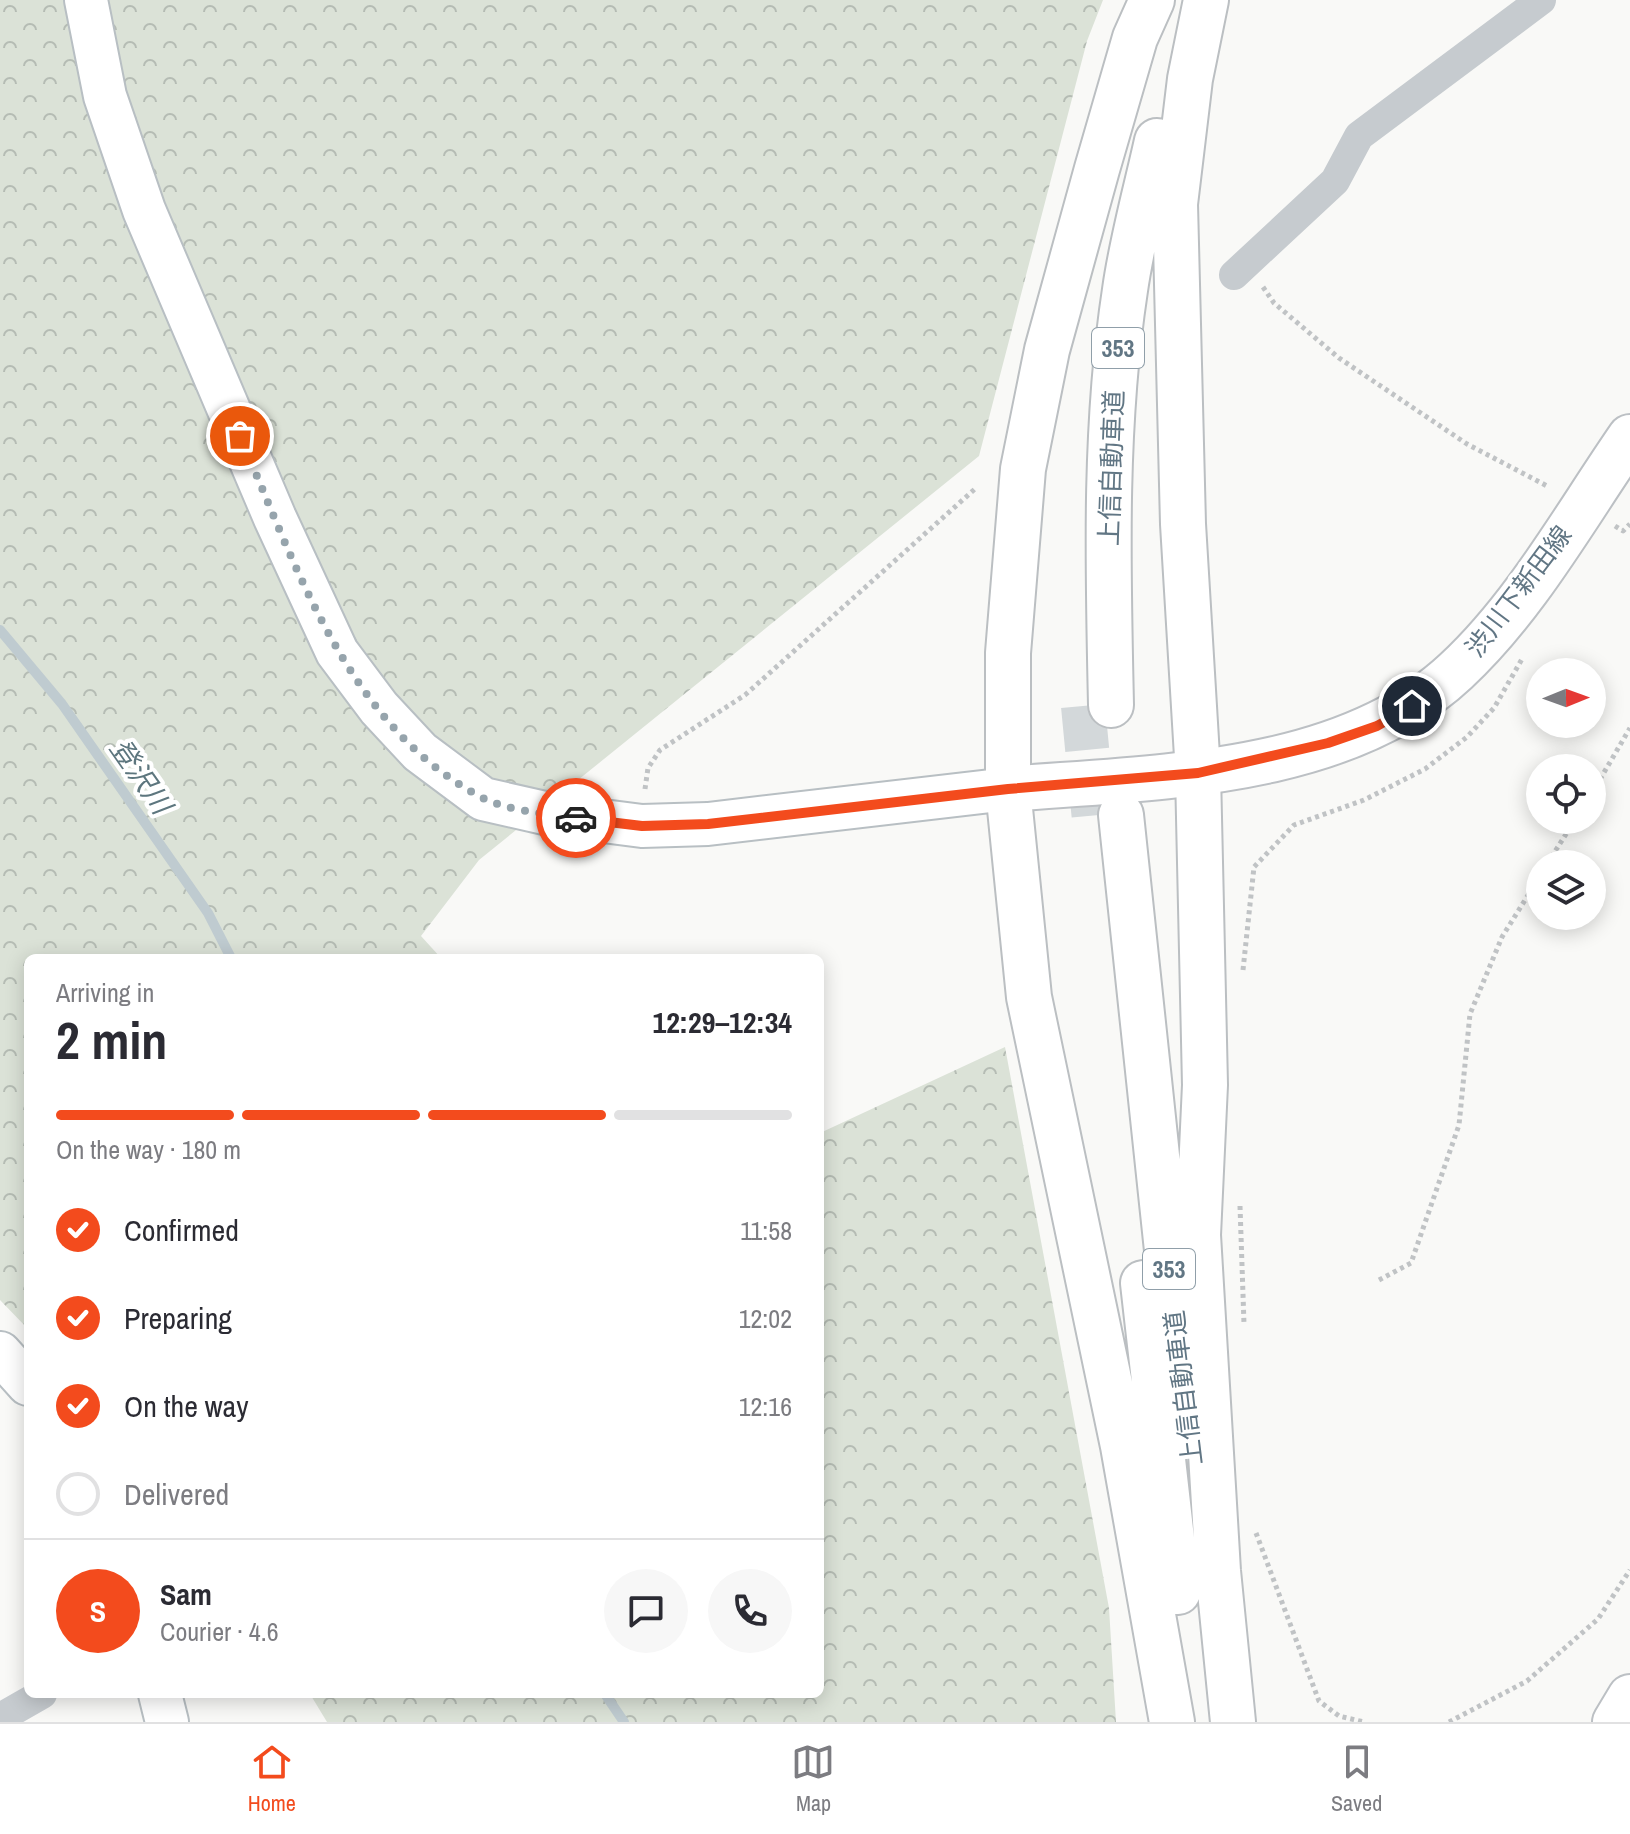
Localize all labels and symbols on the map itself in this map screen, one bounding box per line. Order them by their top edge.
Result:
road number: 353 [1092,328,1144,368]
street label: 上信自動車道 [1091,389,1131,547]
pin [206,402,274,470]
street label: 渋川下新田線 [1457,518,1579,664]
north arrow [1526,658,1606,738]
pin [1378,672,1446,740]
water label: 登沢川 [101,731,182,824]
courier [536,778,616,858]
road number: 353 [1143,1249,1195,1289]
street label: 上信自動車道 [1156,1308,1210,1468]

